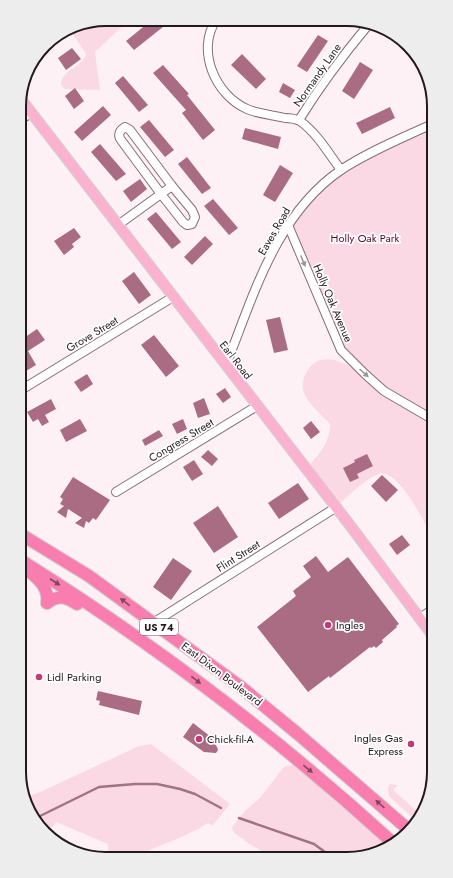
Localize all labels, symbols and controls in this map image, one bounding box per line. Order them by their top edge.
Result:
street label: Normandy Lane [289,40,345,110]
street label: Eaves Road [254,204,294,258]
park label: Holly Oak Park [331,230,400,246]
one-way arrow [300,255,306,266]
street label: Holly Oak Avenue [309,261,357,345]
street label: Grove Street [63,312,121,356]
street label: Earl Road [216,337,256,383]
one-way arrow [359,369,369,378]
street label: Congress Street [145,414,217,466]
street label: Flint Street [213,536,263,576]
one-way arrow [49,578,61,585]
one-way arrow [120,598,131,606]
place label: Ingles [336,617,364,633]
road number: US 74 [140,619,178,635]
marker: Ingles [323,620,333,630]
street label: East Dixon Boulevard [178,638,266,710]
place label: Lidl Parking [47,669,101,685]
marker: Lidl Parking [34,672,44,682]
one-way arrow [190,676,201,684]
place label: Ingles Gas Express [354,730,404,759]
place label: Chick-fil-A [207,731,254,747]
marker: Chick-fil-A [194,734,204,744]
marker: Ingles Gas Express [406,739,416,749]
one-way arrow [303,764,313,773]
one-way arrow [375,799,385,809]

